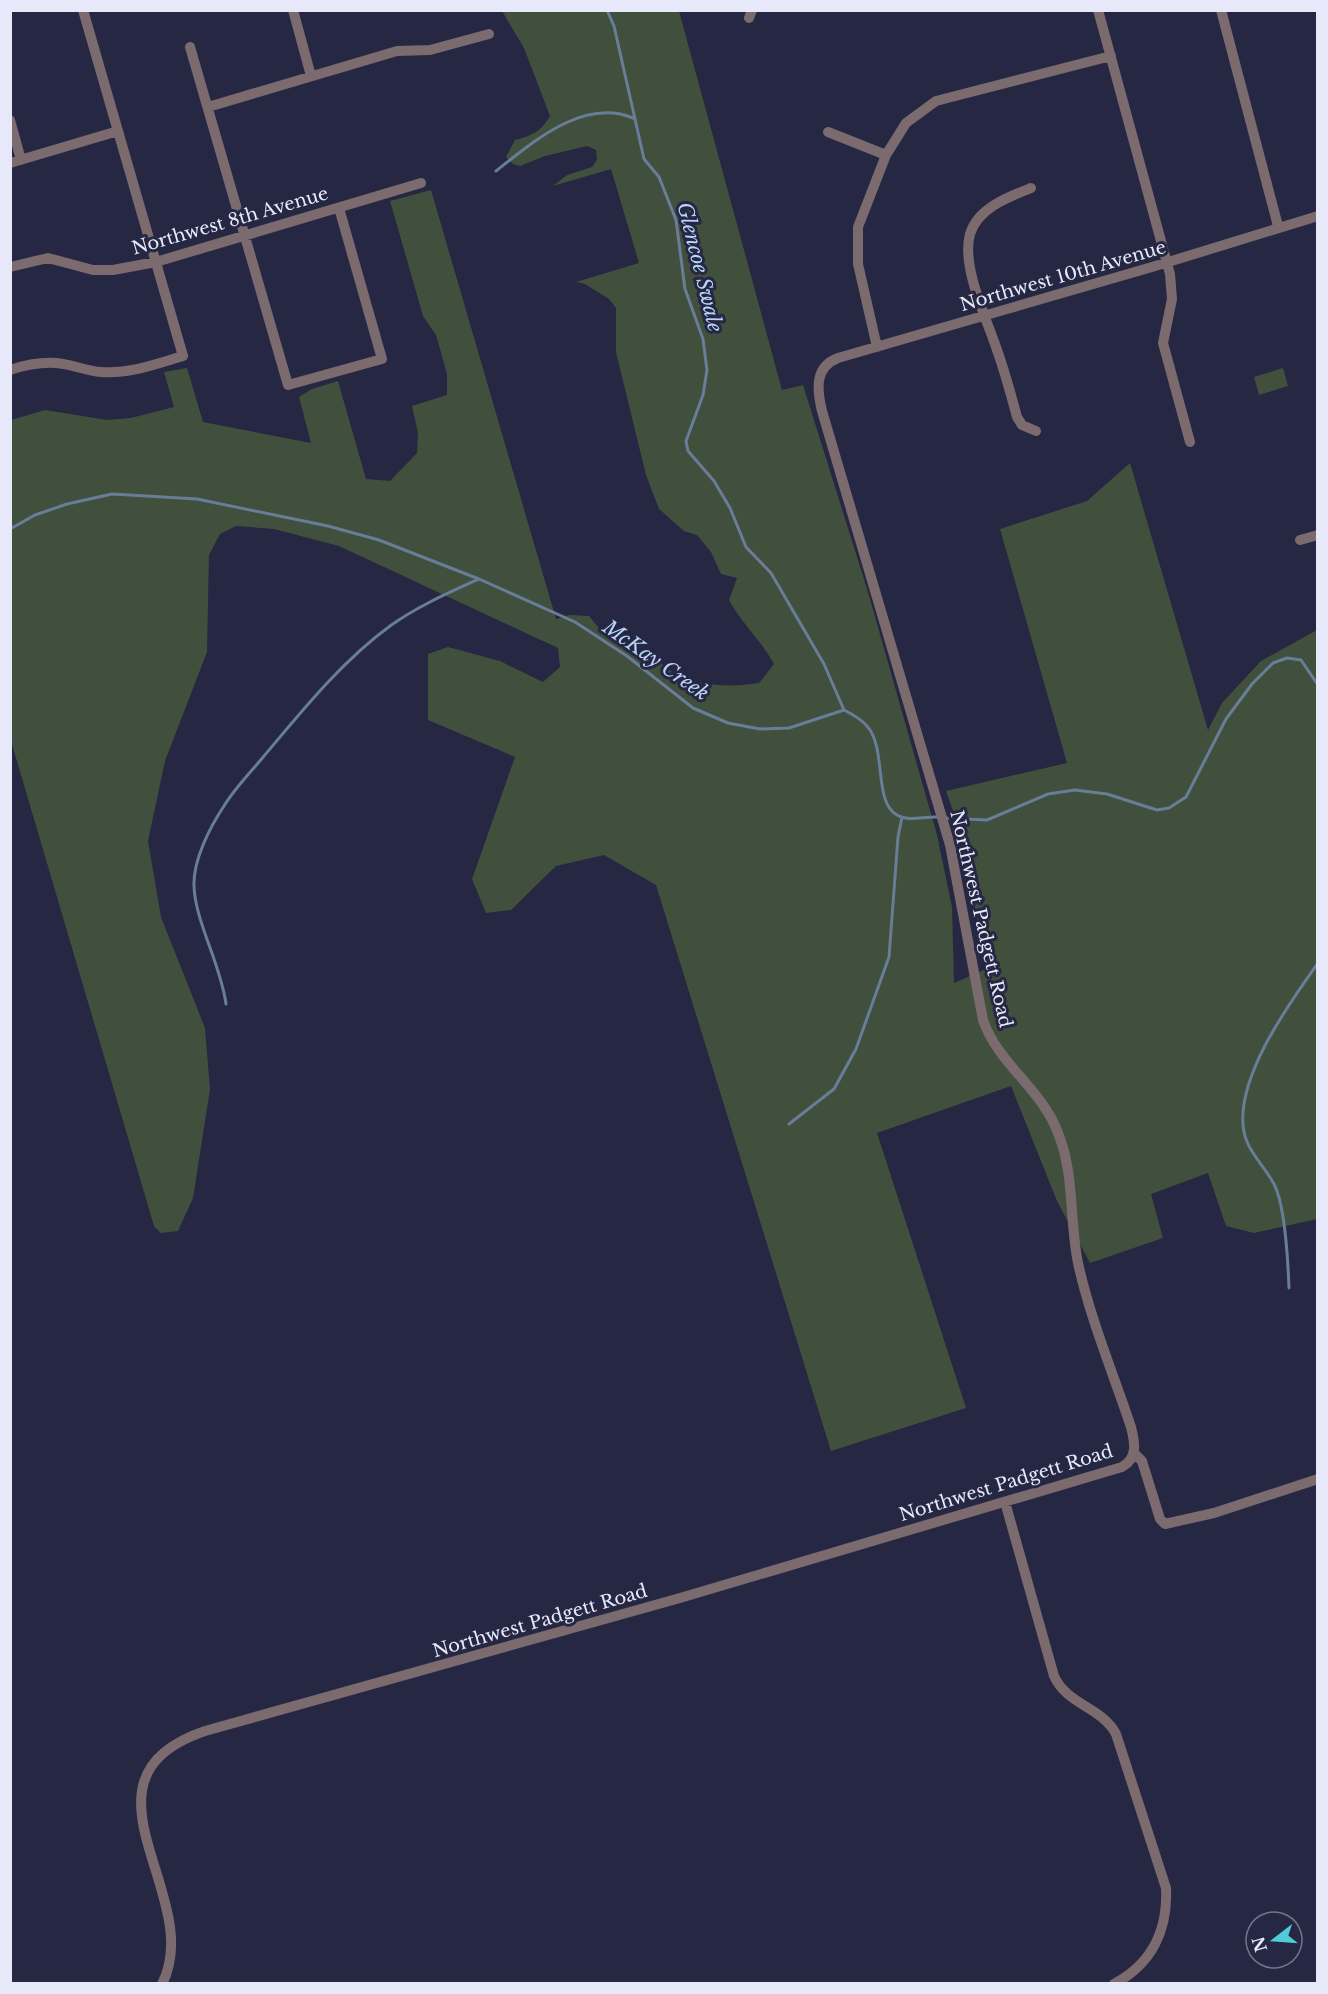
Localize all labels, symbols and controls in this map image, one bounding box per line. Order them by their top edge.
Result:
street label: Northwest 8th Avenue [129,182,331,260]
water label: Glencoe Swale [672,200,728,334]
street label: Northwest 10th Avenue [957,236,1169,316]
water label: McKay Creek [598,614,714,705]
street label: Northwest Padgett Road [945,808,1017,1030]
street label: Northwest Padgett Road [896,1440,1116,1526]
street label: Northwest Padgett Road [430,1580,650,1662]
north arrow [1244,1910,1304,1970]
text: N [1248,1934,1271,1955]

